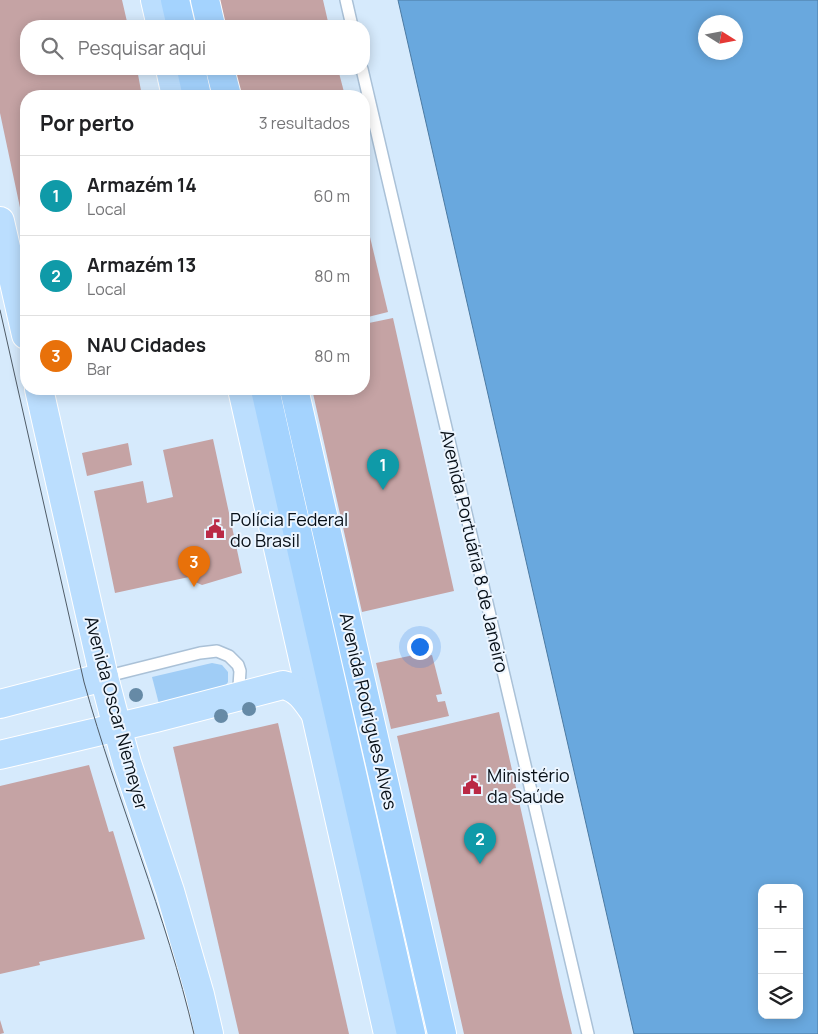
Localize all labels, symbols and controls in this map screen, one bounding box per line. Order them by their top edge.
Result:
north arrow [698,15,743,60]
search box [20,20,370,75]
icon: search [38,34,66,62]
text: Pesquisar aqui [78,35,206,61]
text: Por perto [40,109,134,137]
text: 3 resultados [259,112,350,134]
text: Armazém 14 [87,172,197,198]
text: 1 [52,185,60,207]
text: 60 m [314,185,350,207]
text: Local [87,198,126,220]
text: Armazém 13 [87,252,196,278]
text: 2 [51,265,61,287]
text: 80 m [314,265,350,287]
text: Local [87,278,126,300]
text: NAU Cidades [87,332,206,358]
text: 3 [51,345,61,367]
text: 80 m [314,345,350,367]
text: Bar [87,358,111,380]
street label: Avenida Portuária 8 de Janeiro [435,427,515,675]
pin: 1 [367,449,399,490]
place label: Polícia Federal do Brasil [230,507,348,552]
public building icon: Polícia Federal do Brasil [204,518,226,540]
pin: 3 [178,546,210,587]
street label: Avenida Rodrigues Alves [335,610,403,812]
street label: Avenida Oscar Niemeyer [80,613,155,813]
your location [407,634,433,660]
place label: Ministério da Saúde [487,763,570,808]
public building icon: Ministério da Saúde [461,774,483,796]
pin: 2 [464,823,496,864]
map controls [758,884,803,1019]
button: + [758,884,803,929]
button: − [758,929,803,974]
button: layers [758,974,803,1019]

